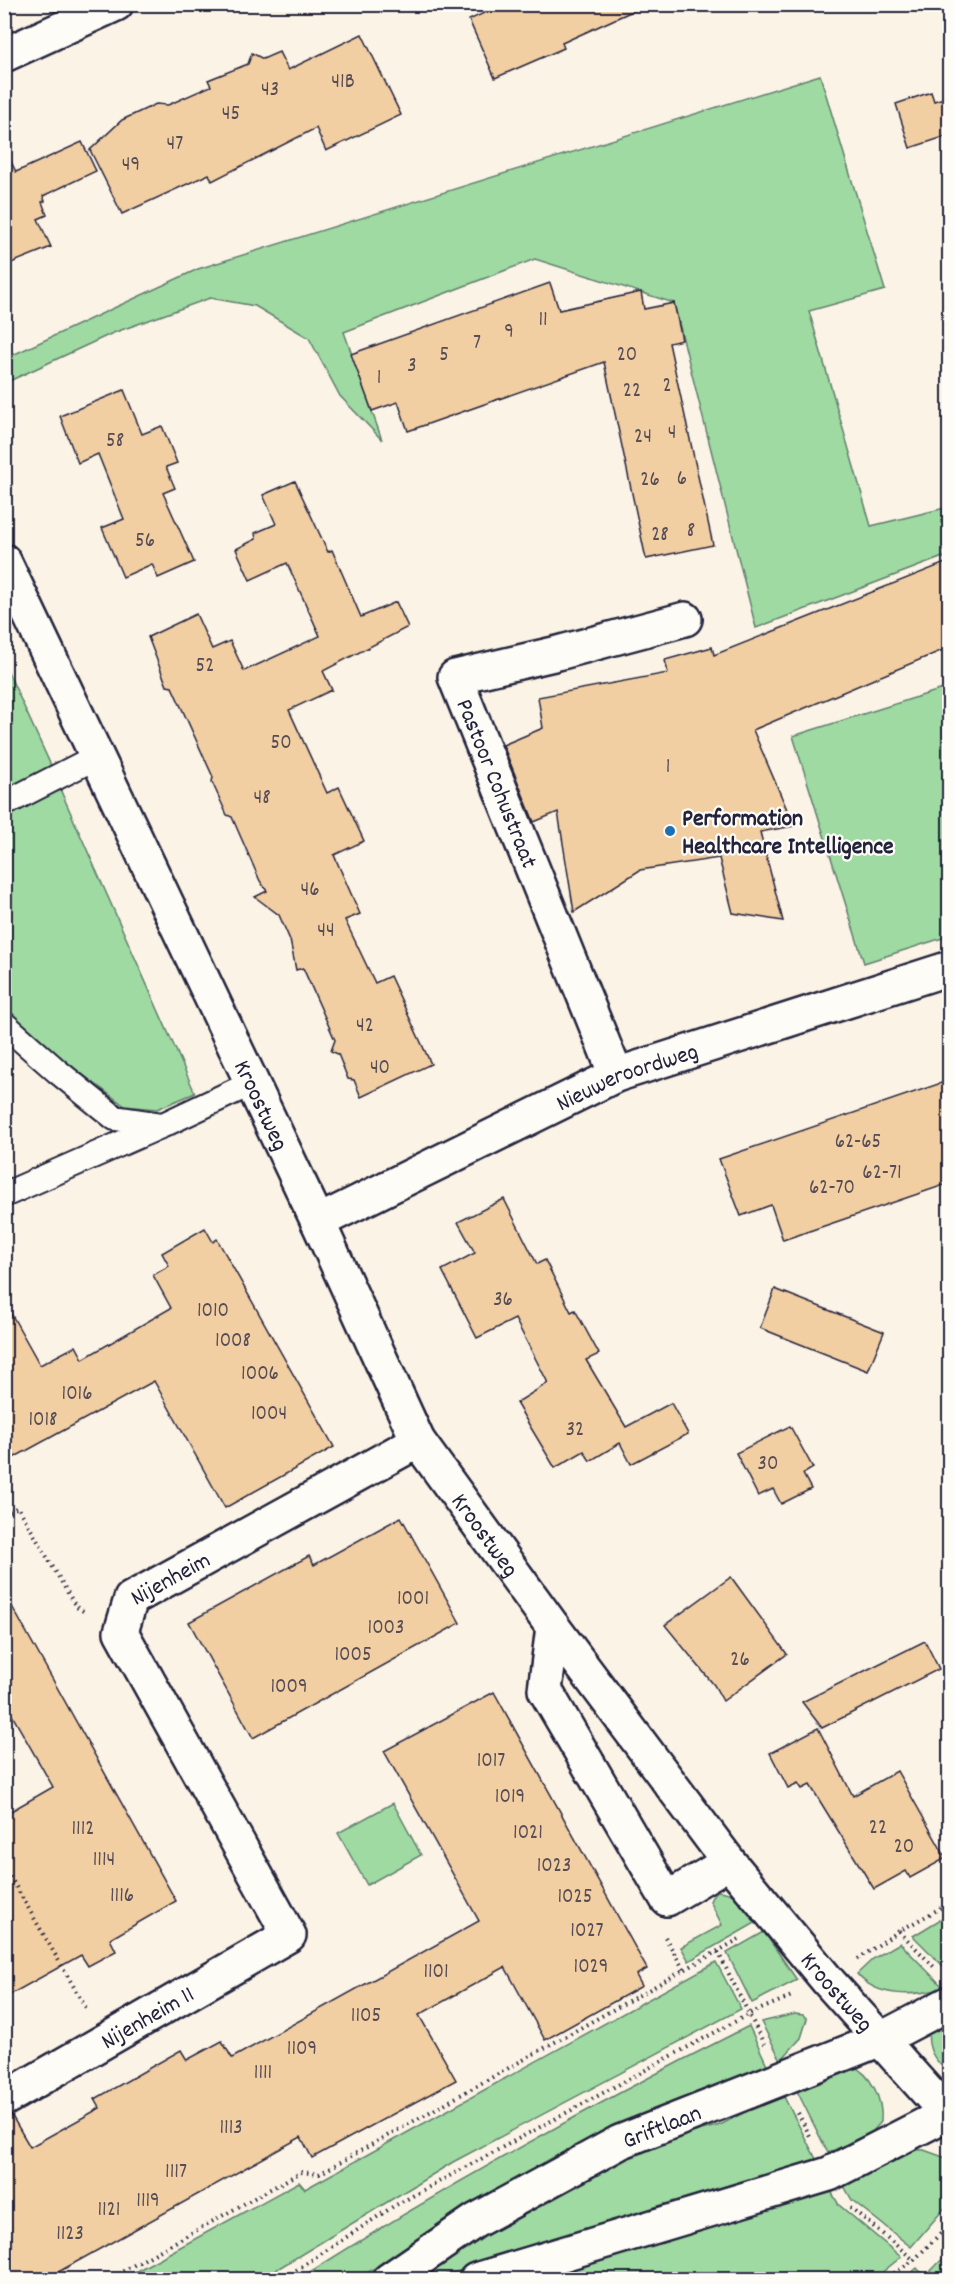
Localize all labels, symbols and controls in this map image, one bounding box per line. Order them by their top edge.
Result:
house number: 41B [331,68,355,98]
house number: 43 [261,76,279,106]
house number: 45 [222,100,240,130]
house number: 47 [167,130,183,160]
house number: 49 [122,151,140,181]
house number: 11 [538,306,548,336]
house number: 9 [504,318,514,348]
house number: 7 [473,329,481,359]
house number: 5 [439,341,449,371]
house number: 20 [617,341,637,371]
house number: 3 [407,352,417,382]
house number: 1 [377,364,381,394]
house number: 2 [662,372,672,402]
house number: 22 [623,377,641,407]
house number: 4 [668,419,676,449]
house number: 24 [634,423,652,453]
house number: 58 [106,427,124,457]
house number: 6 [677,465,687,495]
house number: 26 [640,466,660,496]
house number: 8 [687,517,695,547]
house number: 28 [651,521,669,551]
house number: 56 [135,527,155,557]
house number: 52 [196,652,214,682]
street label: Pastoor Cohustraat [446,694,545,874]
house number: 50 [270,729,292,759]
house number: 1 [666,753,670,783]
house number: 48 [253,784,271,814]
place label: Performation Healthcare Intelligence [682,803,894,865]
marker: Performation Healthcare Intelligence [663,824,677,838]
house number: 46 [300,876,320,906]
house number: 44 [317,917,335,947]
house number: 42 [356,1012,374,1042]
street label: Nieuweroordweg [551,1036,703,1122]
house number: 40 [370,1054,390,1084]
street label: Kroostweg [223,1055,296,1157]
house number: 62-65 [835,1128,881,1158]
house number: 62-71 [862,1159,902,1189]
house number: 62-70 [809,1174,855,1204]
house number: 36 [493,1286,513,1316]
house number: 1010 [197,1297,229,1327]
house number: 1008 [215,1327,251,1357]
house number: 1006 [241,1360,279,1390]
house number: 1016 [62,1380,92,1410]
house number: 1004 [251,1400,287,1430]
house number: 1018 [28,1406,58,1436]
house number: 32 [566,1416,584,1446]
house number: 30 [758,1450,778,1480]
street label: Kroostweg [441,1487,526,1585]
street label: Nijenheim [125,1544,217,1616]
house number: 1001 [397,1585,429,1615]
house number: 1003 [368,1614,404,1644]
house number: 1005 [334,1641,372,1671]
house number: 26 [730,1646,750,1676]
house number: 1009 [270,1673,308,1703]
house number: 1017 [477,1747,505,1777]
house number: 1019 [495,1783,525,1813]
house number: 22 [869,1814,887,1844]
house number: 1112 [72,1815,94,1845]
house number: 1021 [513,1819,543,1849]
house number: 20 [894,1833,914,1863]
house number: 1114 [93,1846,115,1876]
house number: 1023 [537,1852,571,1882]
house number: 1116 [110,1882,134,1912]
house number: 1025 [558,1883,592,1913]
house number: 1027 [570,1917,604,1947]
street label: Kroostweg [791,1946,880,2041]
house number: 1029 [574,1953,608,1983]
house number: 1101 [423,1958,449,1988]
street label: Nijenheim 11 [96,1979,202,2060]
house number: 1105 [351,2002,381,2032]
house number: 1109 [287,2035,317,2065]
house number: 1111 [254,2059,272,2089]
street label: Griftlaan [618,2098,707,2159]
house number: 1113 [219,2114,243,2144]
house number: 1117 [165,2158,187,2188]
house number: 1119 [136,2187,160,2217]
house number: 1121 [98,2196,120,2226]
house number: 1123 [56,2220,84,2250]

